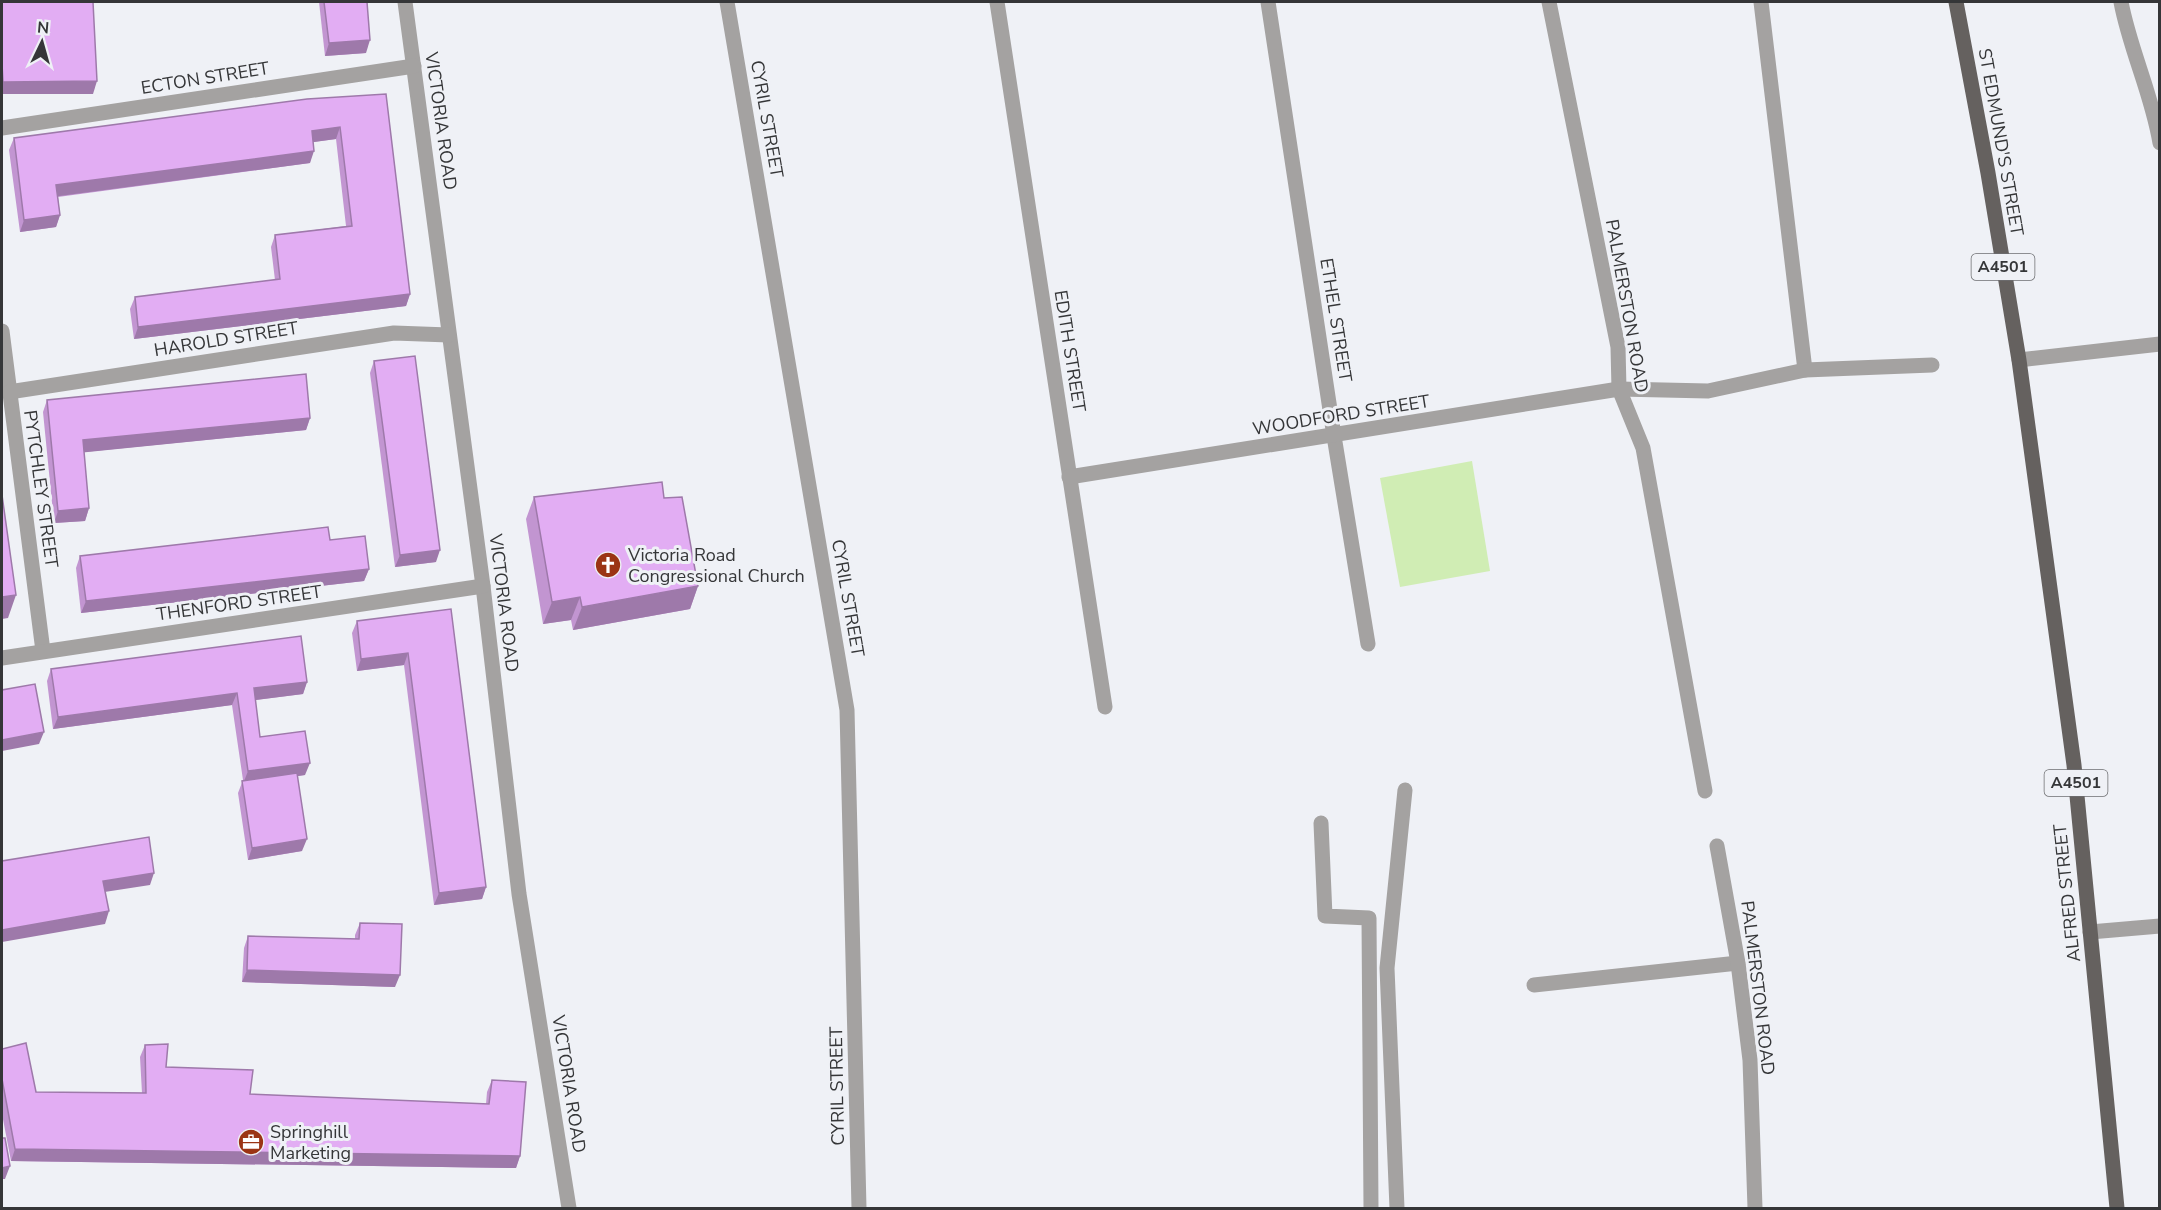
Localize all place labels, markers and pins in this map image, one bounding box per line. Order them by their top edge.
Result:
place label: Victoria Road Congressional Church [627,543,805,588]
church icon: Victoria Road Congressional Church [593,550,623,580]
place label: Springhill Marketing [270,1120,351,1165]
office icon: Springhill Marketing [236,1127,266,1157]

